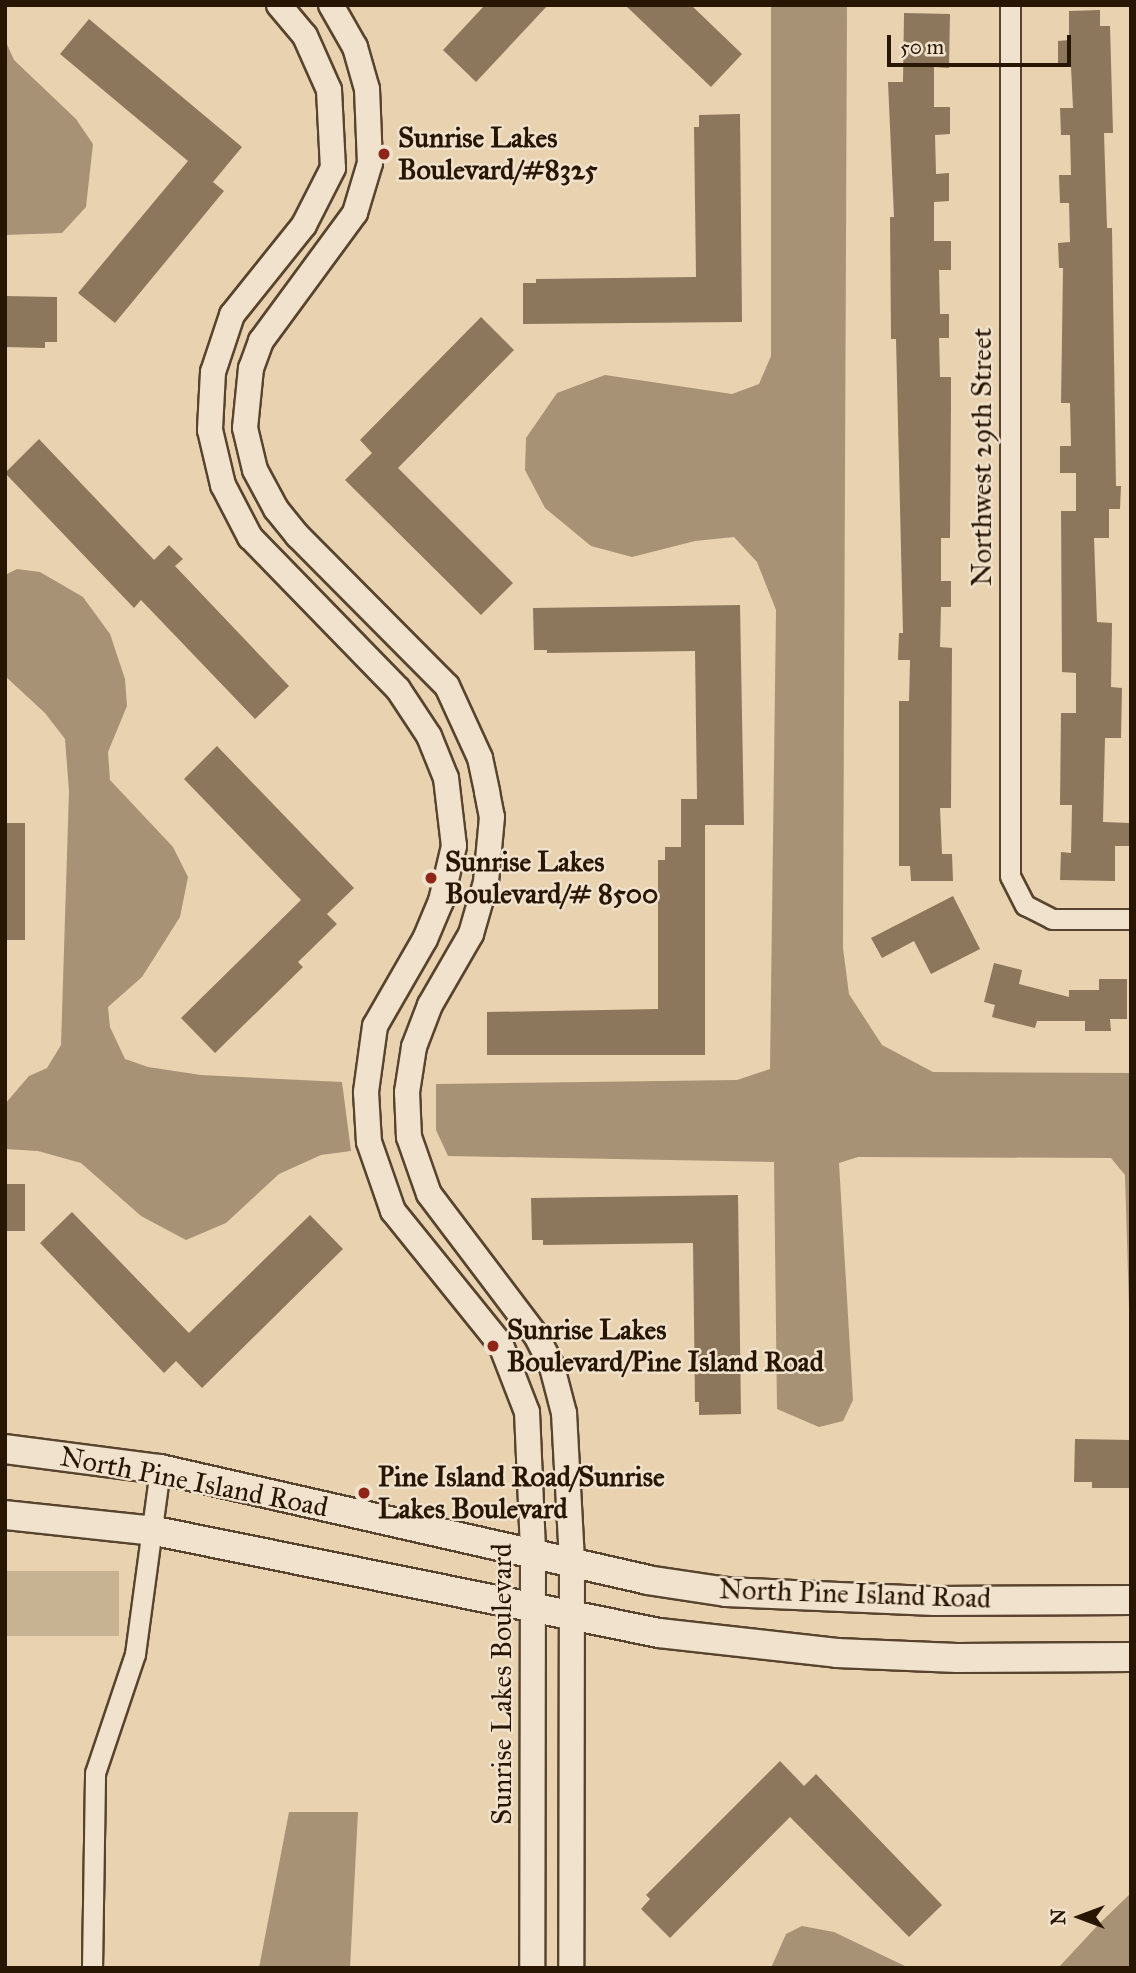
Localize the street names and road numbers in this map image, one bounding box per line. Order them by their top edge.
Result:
street label: Northwest 29th Street [965,328,999,586]
street label: North Pine Island Road [57,1440,331,1524]
street label: Sunrise Lakes Boulevard [485,1543,519,1825]
street label: North Pine Island Road [718,1572,992,1616]

